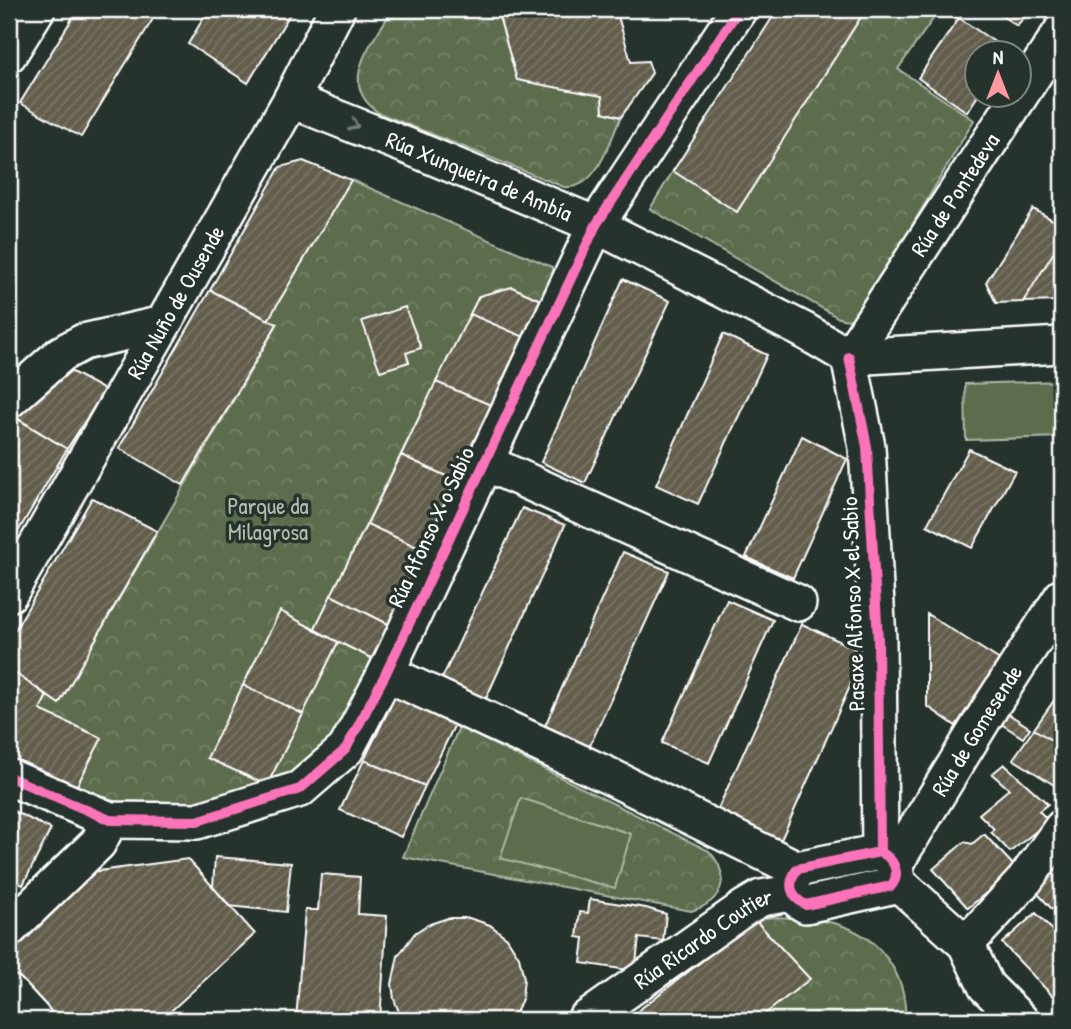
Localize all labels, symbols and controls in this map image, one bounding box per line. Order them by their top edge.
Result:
north arrow [962,38,1032,108]
text: N [993,44,1003,70]
one-way arrow [347,116,359,130]
street label: Rúa Xunqueira de Ambía [382,123,577,228]
street label: Rúa de Pontedeva [903,127,1006,262]
street label: Rúa Nuño de Ousende [119,219,231,385]
street label: Rúa Afonso X o Sabio [380,442,481,612]
park label: Parque da Milagrosa [227,490,309,547]
street label: Pasaxe Alfonso X el Sabio [833,496,872,712]
street label: Rúa de Gomesende [924,659,1029,802]
street label: Rúa Ricardo Coutier [627,880,774,996]

